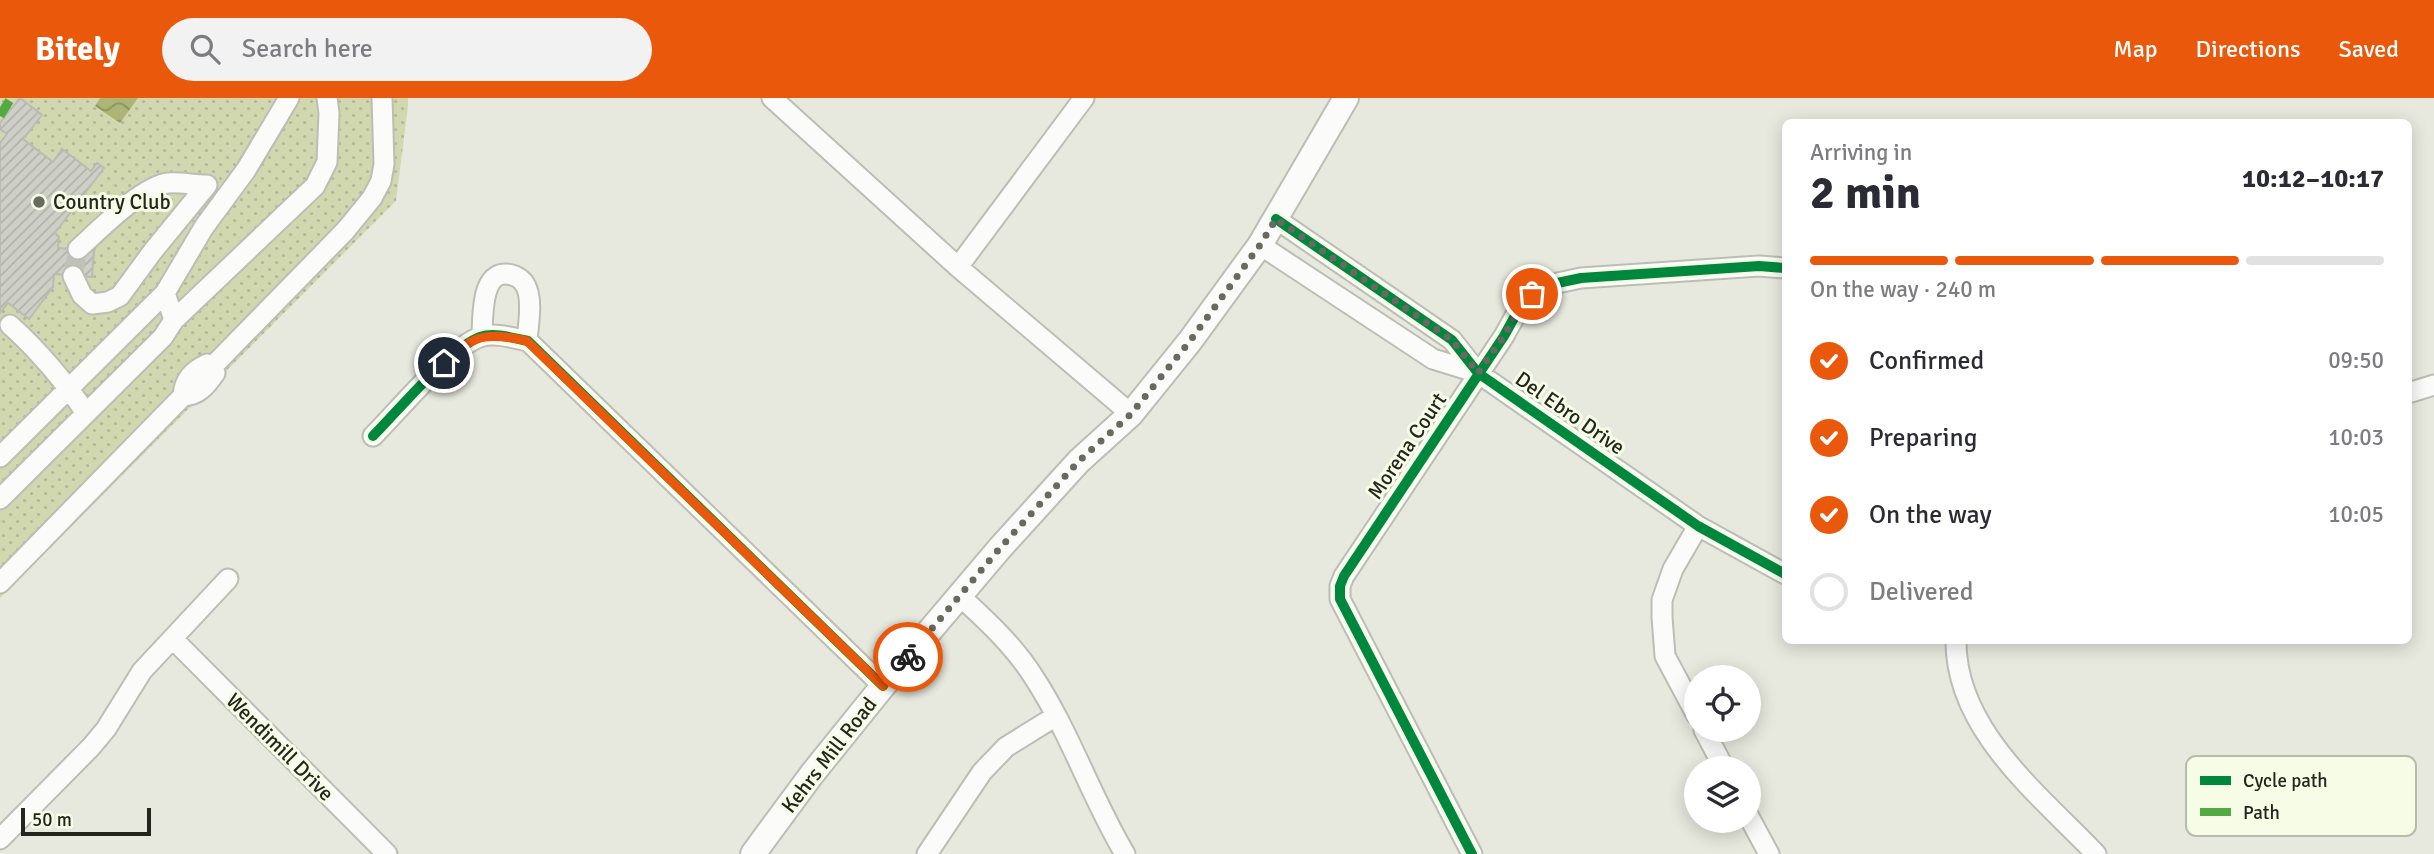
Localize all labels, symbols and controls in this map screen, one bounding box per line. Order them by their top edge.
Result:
search box [162,18,652,81]
text: Bitely [35,29,120,70]
icon: search [186,30,224,68]
text: Search here [242,33,373,65]
text: Map [2113,34,2158,64]
text: Directions [2196,34,2301,64]
text: Saved [2339,34,2399,64]
text: Arriving in [1810,138,1912,167]
text: 10:12–10:17 [2242,163,2384,195]
text: 2 min [1810,165,1921,221]
place label: Country Club [53,189,171,215]
marker: Country Club [31,194,47,210]
pin [1502,264,1562,324]
icon: bag [1513,275,1551,313]
text: On the way · 240 m [1810,275,1996,304]
pin [414,333,474,393]
icon: check [1810,342,1848,380]
icon: home [425,344,463,382]
text: Confirmed [1869,345,1984,377]
text: 09:50 [2328,346,2384,375]
street label: Del Ebro Drive [1510,366,1630,460]
street label: Morena Court [1362,388,1452,504]
icon: check [1810,419,1848,457]
text: Preparing [1869,422,1977,454]
text: 10:03 [2328,423,2384,452]
icon: check [1810,496,1848,534]
text: On the way [1869,499,1992,531]
text: 10:05 [2328,500,2384,529]
text: Delivered [1869,576,1974,608]
courier [873,622,943,692]
icon: bike [889,638,927,676]
map controls [1684,665,1761,833]
button: locate [1684,665,1761,742]
street label: Wendimill Drive [221,688,339,806]
street label: Kehrs Mill Road [776,692,882,818]
button: layers [1684,756,1761,833]
legend [2186,756,2416,836]
text: Cycle path [2243,769,2328,793]
text: Path [2243,801,2280,825]
scale bar [21,805,150,837]
text: 50 m [32,808,72,832]

